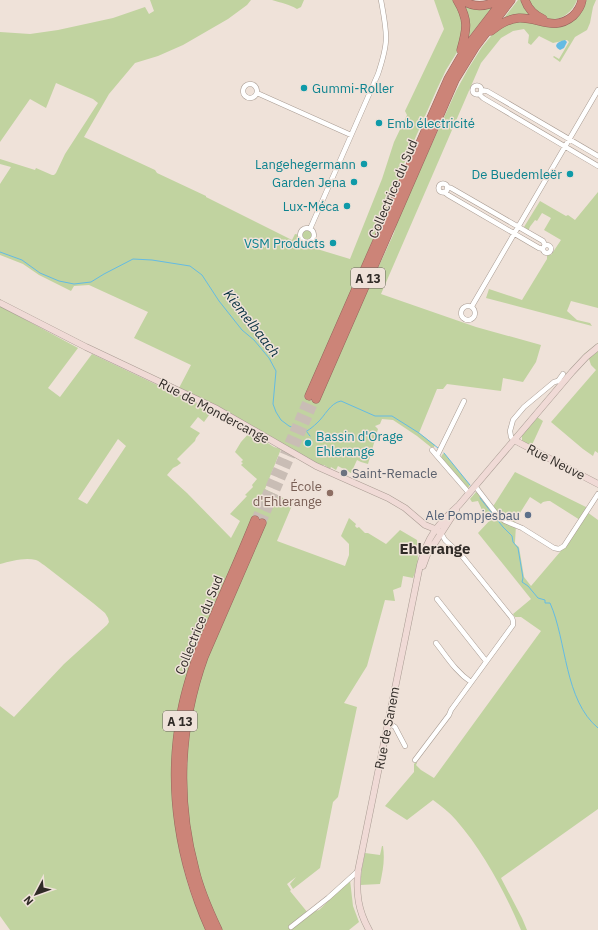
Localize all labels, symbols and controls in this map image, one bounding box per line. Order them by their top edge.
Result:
place label: Gummi-Roller [312,80,394,97]
marker: Gummi-Roller [299,83,309,93]
place label: Emb électricité [387,115,475,132]
marker: Emb électricité [374,118,384,128]
street label: Collectrice du Sud [365,137,421,241]
place label: Langehegermann [255,156,356,173]
marker: Langehegermann [359,159,369,169]
place label: De Buedemleër [471,166,562,183]
marker: De Buedemleër [565,169,575,179]
place label: Garden Jena [272,174,346,191]
marker: Garden Jena [349,177,359,187]
place label: Lux-Méca [283,198,339,215]
marker: Lux-Méca [342,201,352,211]
place label: VSM Products [244,235,325,252]
marker: VSM Products [328,238,338,248]
road number: A 13 [351,268,385,288]
water label: Kiemelbaach [220,285,284,361]
street label: Rue de Mondercange [156,375,272,447]
place label: Bassin d'Orage Ehlerange [316,428,403,460]
marker: Bassin d'Orage Ehlerange [303,438,313,448]
street label: Rue Neuve [524,440,588,484]
place label: Saint-Remacle [352,465,437,482]
marker: Saint-Remacle [339,468,349,478]
place label: École d'Ehlerange [253,478,322,510]
marker: École d'Ehlerange [325,488,335,498]
place label: Ale Pompjesbau [426,507,520,524]
marker: Ale Pompjesbau [523,510,533,520]
district label: Ehlerange [400,539,470,558]
street label: Collectrice du Sud [171,573,227,677]
street label: Rue de Sanem [371,685,403,771]
road number: A 13 [163,711,197,731]
north arrow [16,874,56,914]
text: N [21,893,36,908]

